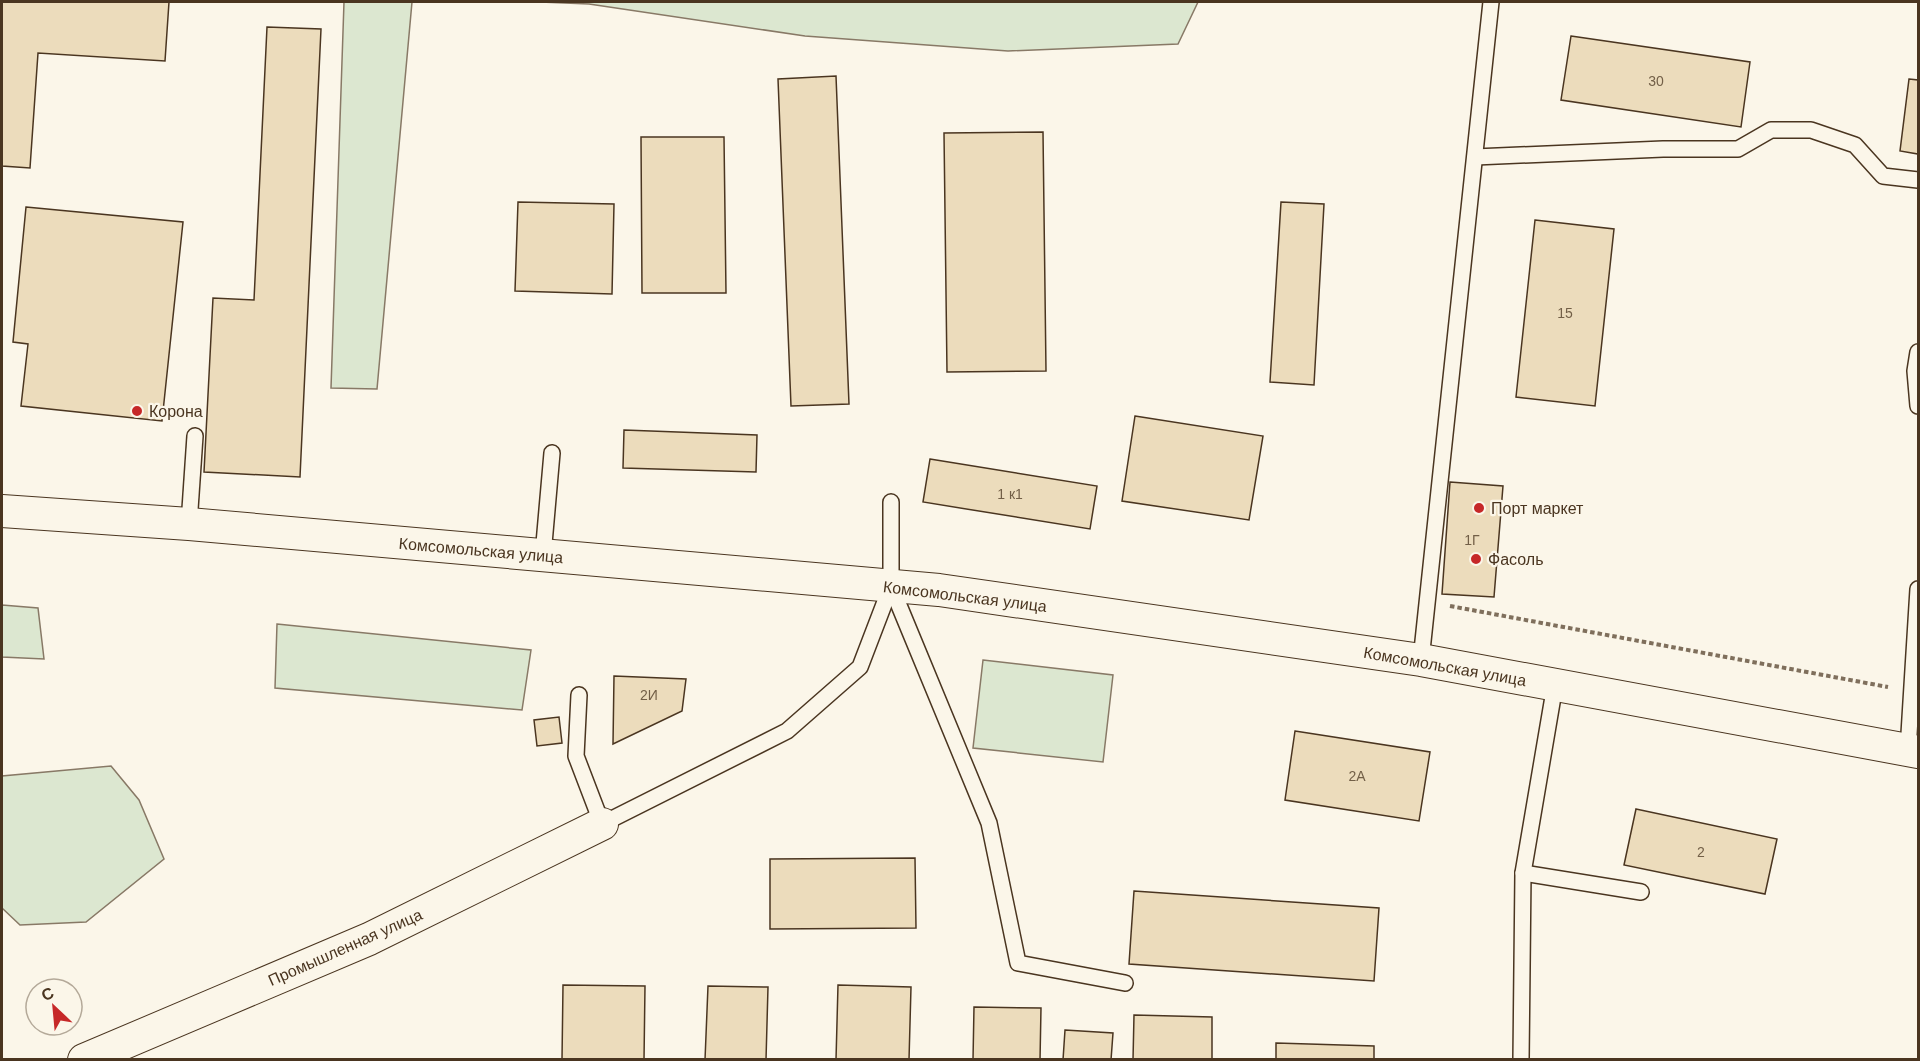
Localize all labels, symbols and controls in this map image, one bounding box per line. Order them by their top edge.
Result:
house number: 30 [1648,73,1664,89]
house number: 15 [1557,305,1573,321]
place label: Корона [149,403,203,420]
marker: Корона [130,404,144,418]
house number: 1 к1 [997,486,1023,502]
place label: Порт маркет [1491,500,1584,517]
marker: Порт маркет [1472,501,1486,515]
house number: 1Г [1464,532,1480,548]
street label: Комсомольская улица [398,535,564,566]
place label: Фасоль [1488,551,1543,568]
marker: Фасоль [1469,552,1483,566]
street label: Комсомольская улица [882,578,1048,615]
street label: Комсомольская улица [1362,644,1528,689]
house number: 2И [640,687,658,703]
house number: 2А [1348,768,1366,784]
house number: 2 [1697,844,1705,860]
street label: Промышленная улица [266,906,425,989]
north arrow [24,977,84,1037]
text: С [39,984,57,1004]

